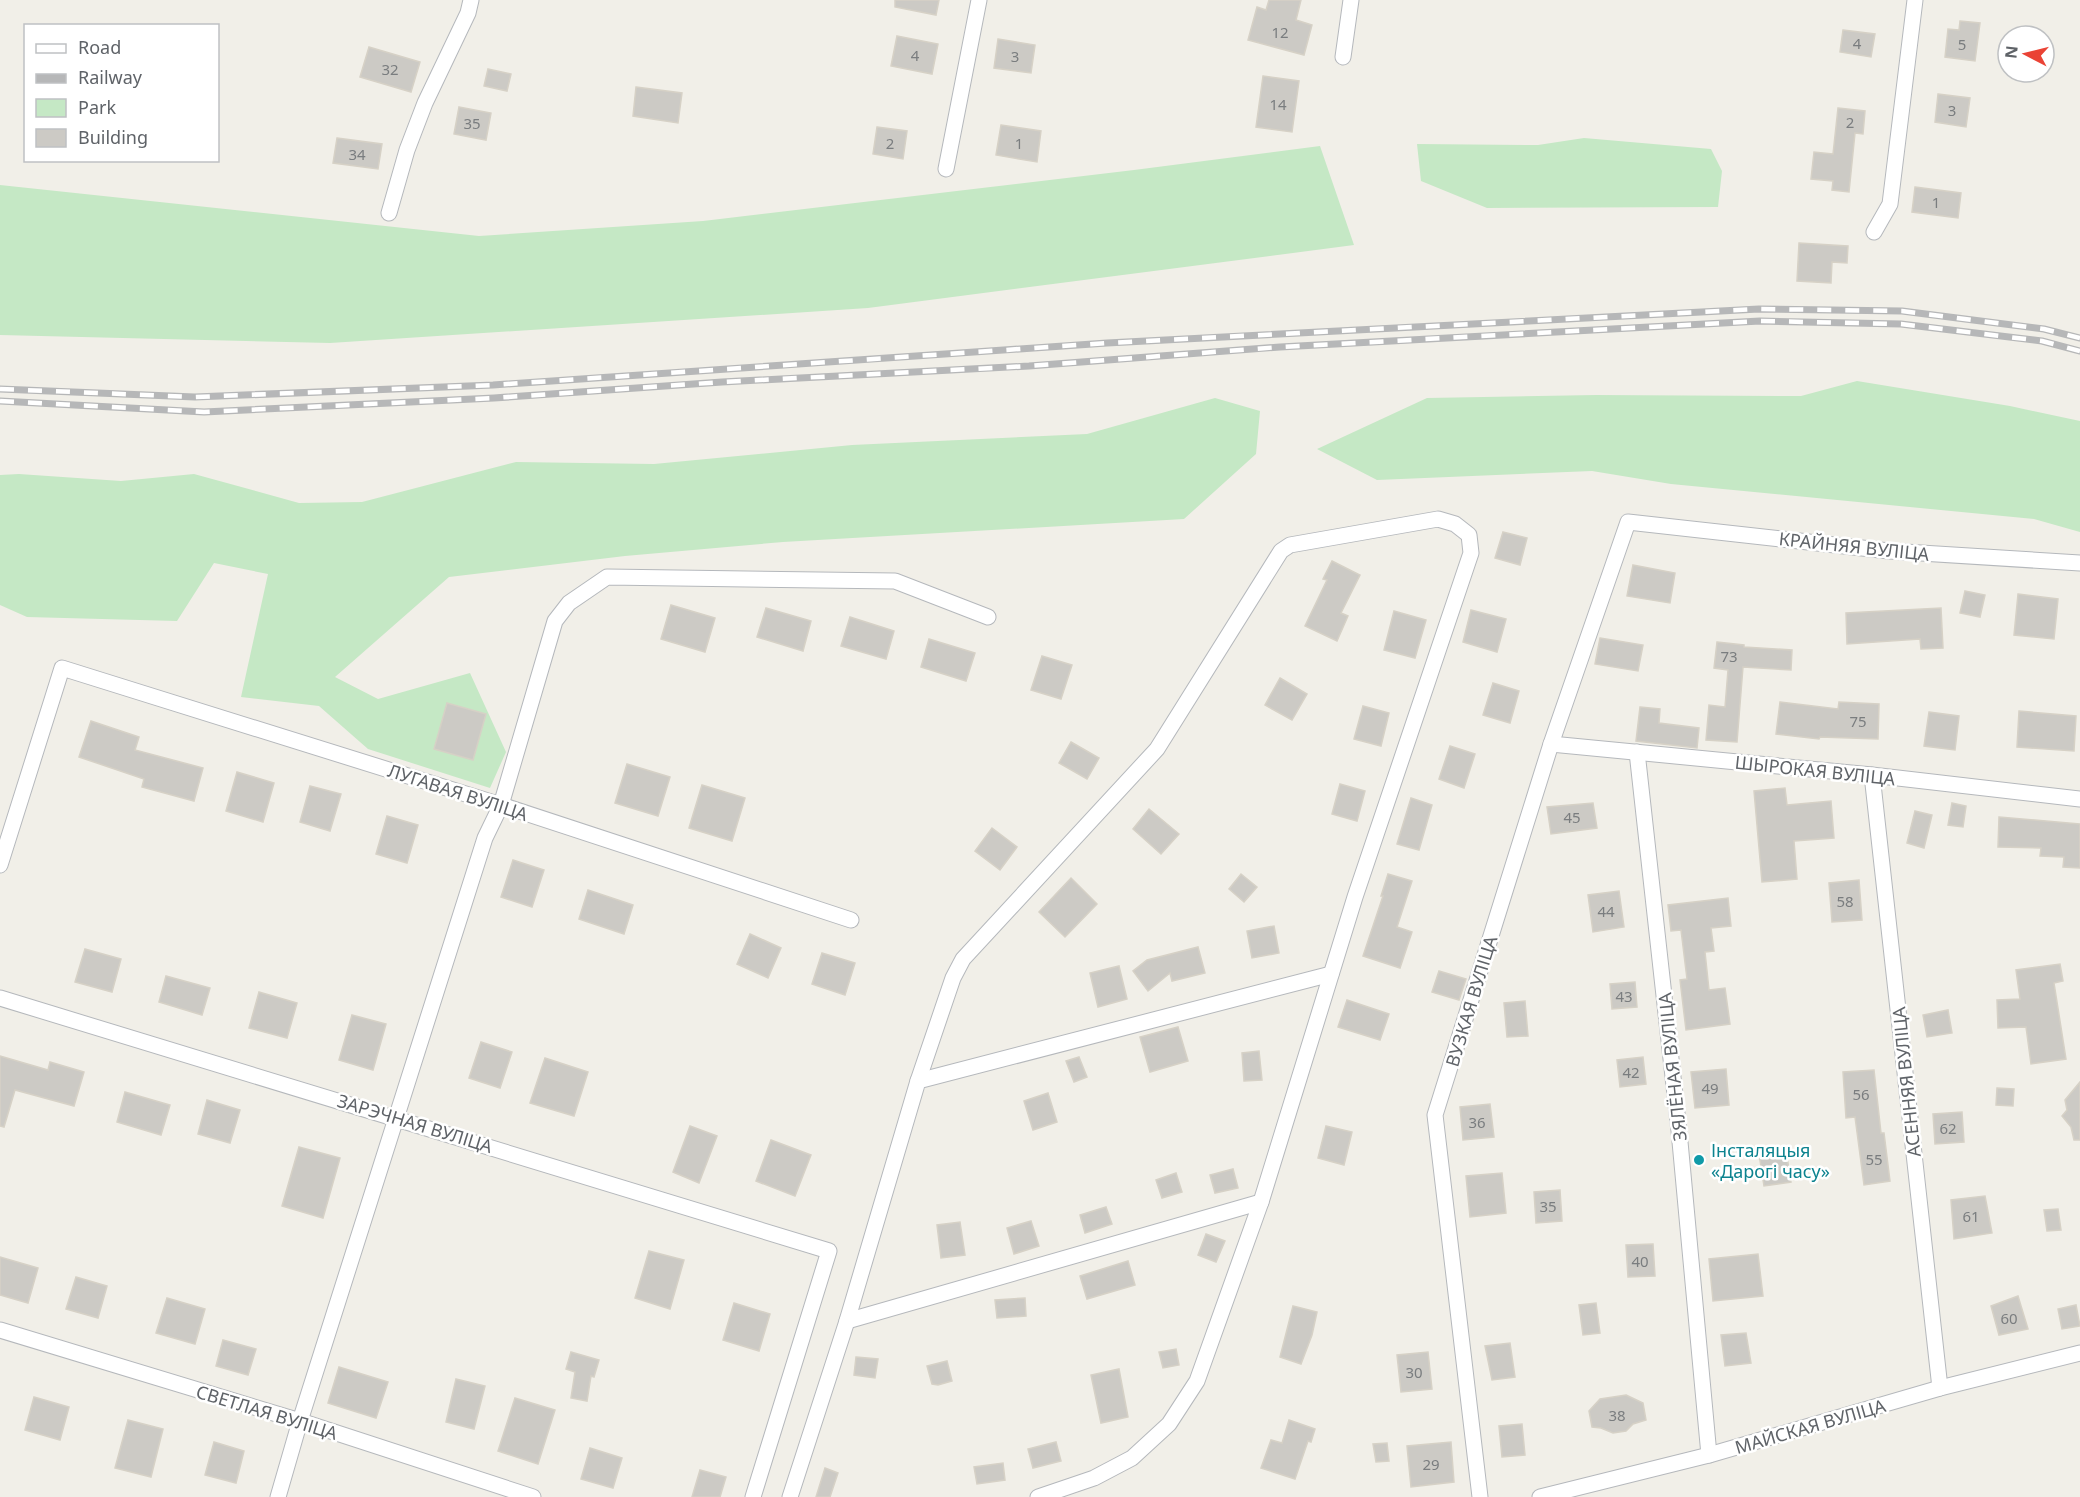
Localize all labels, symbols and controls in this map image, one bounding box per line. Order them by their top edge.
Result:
house number: 12 [1271,22,1289,42]
legend [24,24,219,162]
north arrow [1996,24,2056,84]
house number: 4 [1853,33,1862,53]
house number: 5 [1958,34,1966,54]
text: Road [78,35,121,59]
text: N [1999,44,2023,60]
house number: 4 [911,45,920,65]
house number: 3 [1011,46,1019,66]
house number: 32 [381,59,399,79]
text: Railway [78,65,143,89]
house number: 14 [1269,94,1287,114]
text: Park [78,95,116,119]
house number: 3 [1948,100,1956,120]
house number: 2 [1846,112,1854,132]
house number: 35 [463,113,481,133]
text: Building [78,125,148,149]
house number: 2 [886,133,894,153]
house number: 1 [1015,133,1023,153]
house number: 34 [348,144,366,164]
house number: 1 [1932,192,1940,212]
street label: КРАЙНЯЯ ВУЛІЦА [1778,526,1931,566]
house number: 73 [1720,646,1738,666]
house number: 75 [1849,711,1867,731]
street label: ШЫРОКАЯ ВУЛІЦА [1734,750,1897,790]
street label: ЛУГАВАЯ ВУЛІЦА [385,758,532,826]
house number: 45 [1563,807,1581,827]
house number: 58 [1836,891,1854,911]
house number: 44 [1597,901,1615,921]
street label: ВУЗКАЯ ВУЛІЦА [1440,932,1502,1069]
house number: 43 [1615,986,1633,1006]
street label: ЗЯЛЁНАЯ ВУЛІЦА [1652,991,1692,1142]
street label: АСЕННЯЯ ВУЛІЦА [1886,1005,1926,1158]
house number: 42 [1622,1062,1640,1082]
house number: 49 [1701,1078,1719,1098]
house number: 56 [1852,1084,1870,1104]
street label: ЗАРЭЧНАЯ ВУЛІЦА [334,1088,496,1158]
house number: 36 [1468,1112,1486,1132]
house number: 62 [1939,1118,1957,1138]
place label: Інсталяцыя «Дарогі часу» [1711,1138,1830,1183]
house number: 55 [1865,1149,1883,1169]
marker: Інсталяцыя «Дарогі часу» [1692,1153,1706,1167]
house number: 35 [1539,1196,1557,1216]
house number: 61 [1962,1206,1980,1226]
house number: 40 [1631,1251,1649,1271]
house number: 60 [2000,1308,2018,1328]
house number: 30 [1405,1362,1423,1382]
street label: СВЕТЛАЯ ВУЛІЦА [193,1379,341,1445]
street label: МАЙСКАЯ ВУЛІЦА [1732,1393,1889,1459]
house number: 38 [1608,1405,1626,1425]
house number: 29 [1422,1454,1440,1474]

